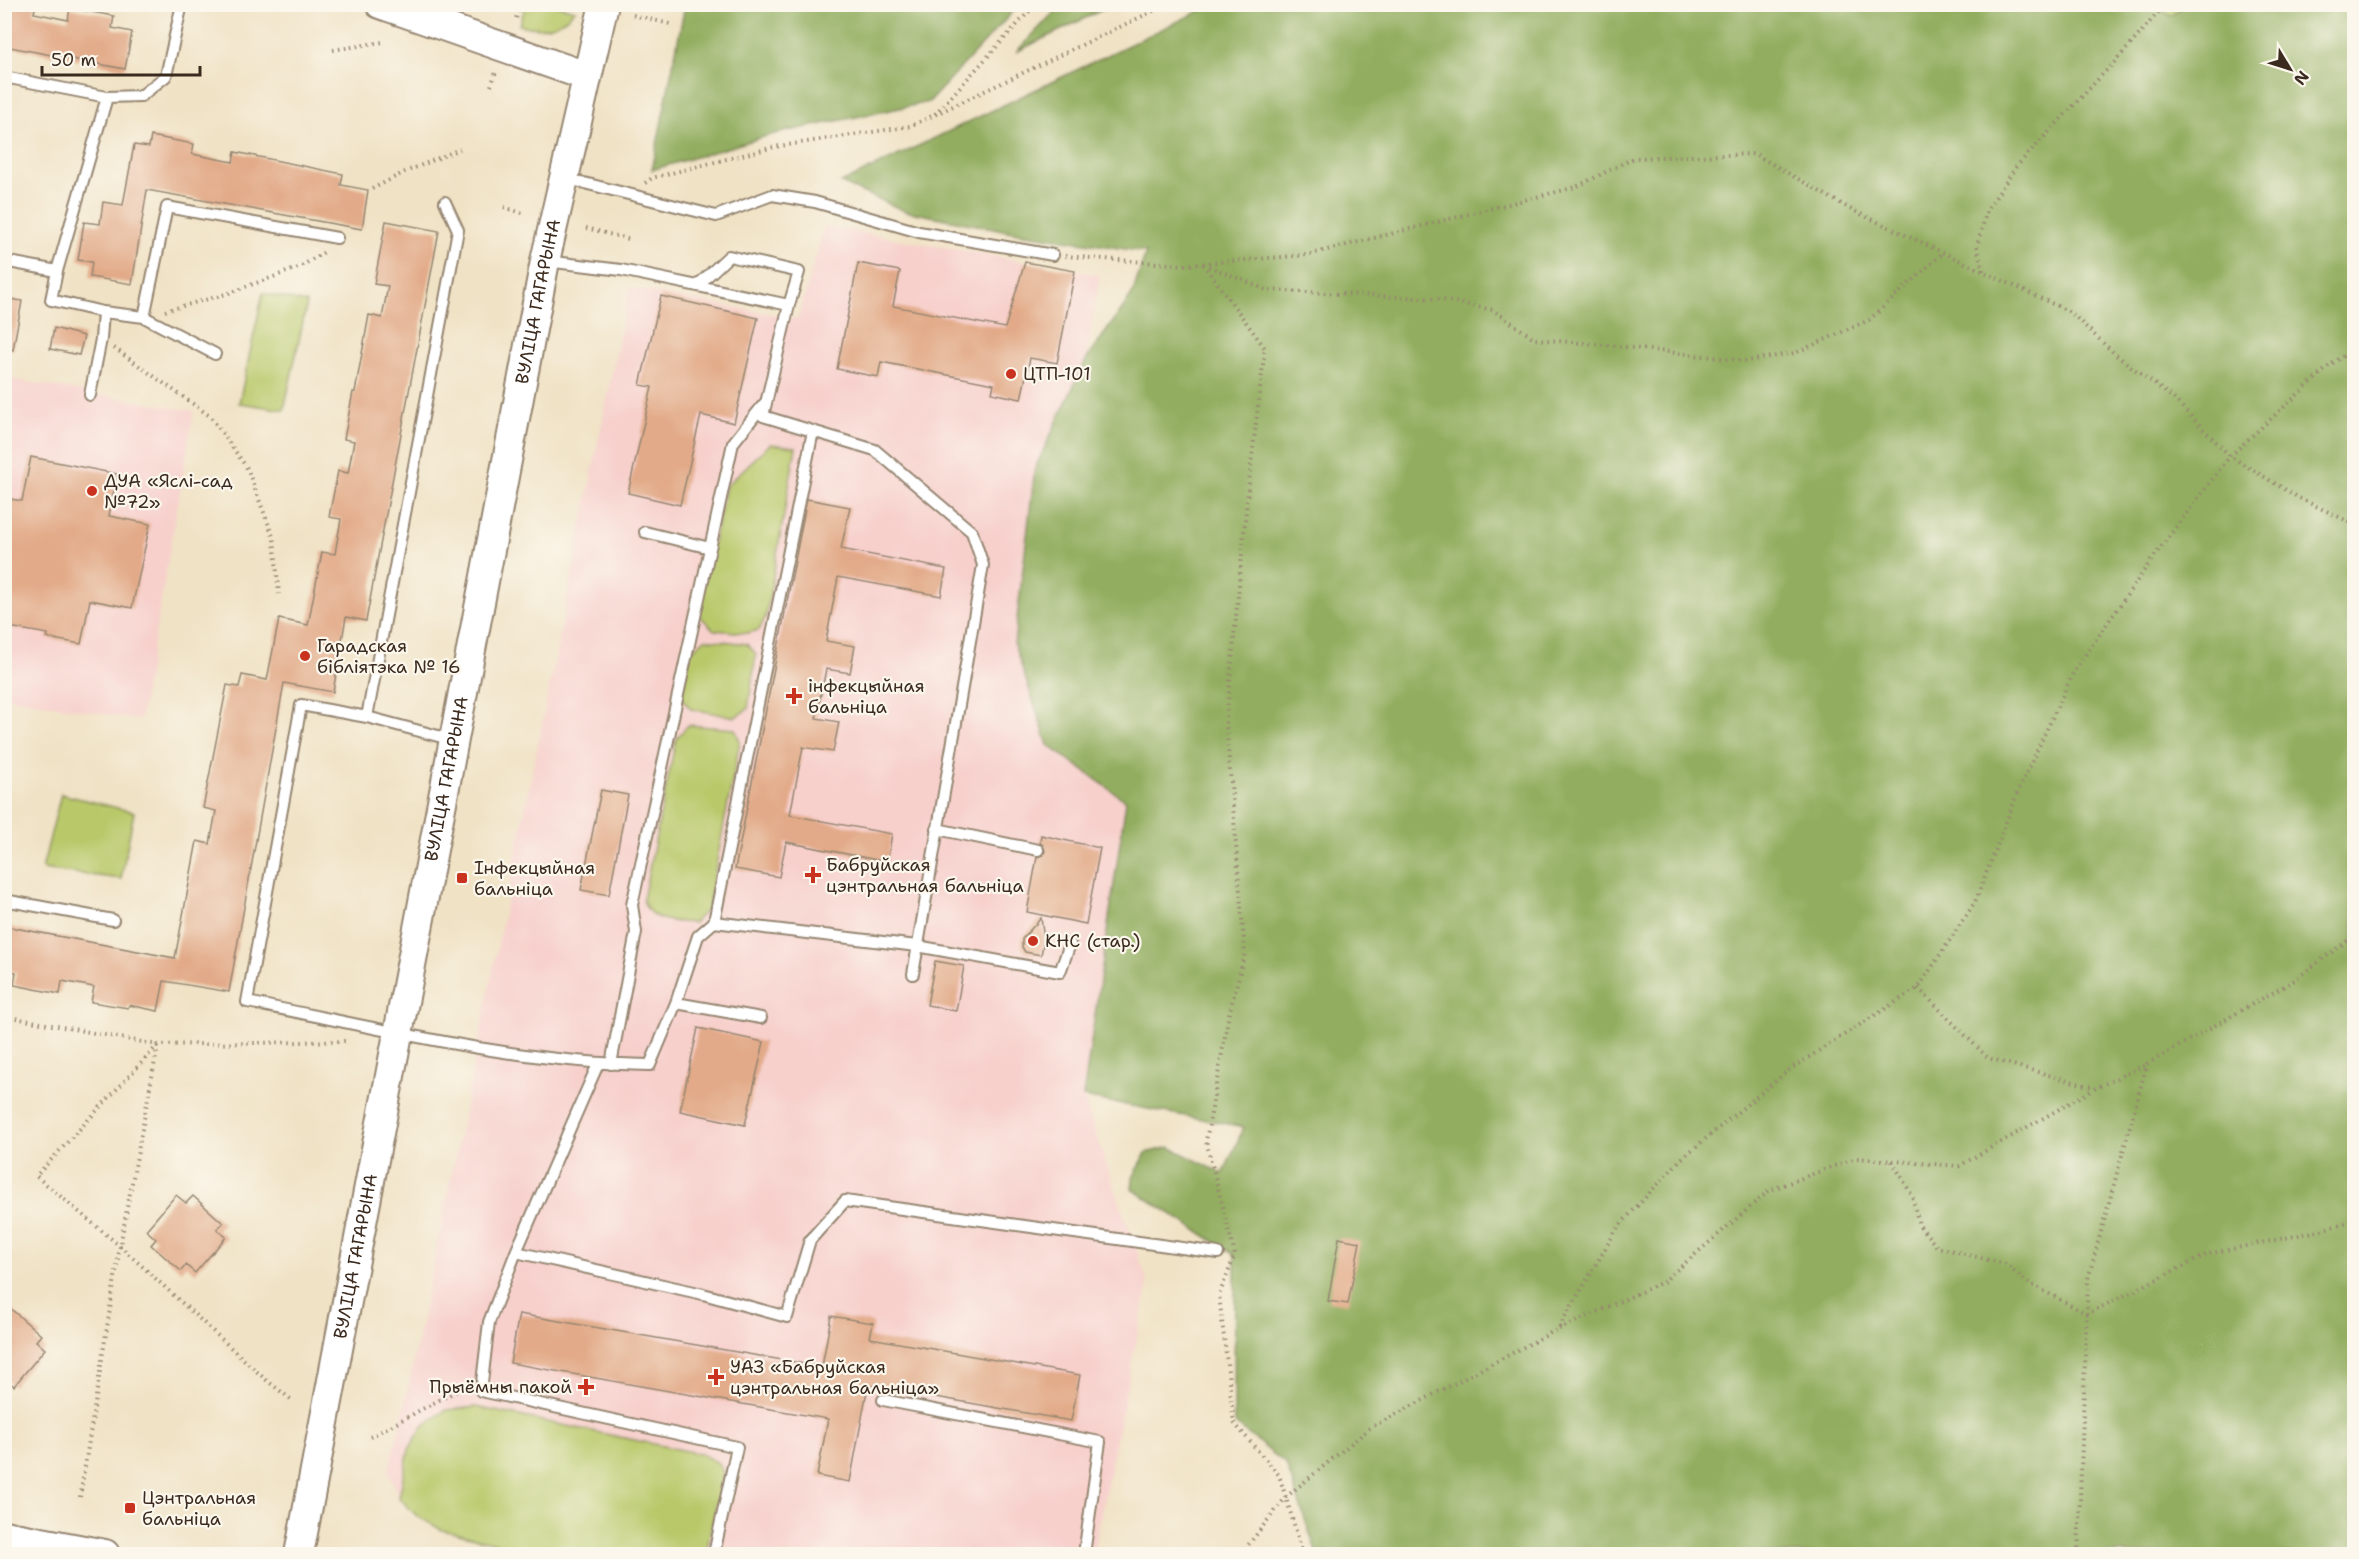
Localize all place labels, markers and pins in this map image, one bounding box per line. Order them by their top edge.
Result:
place label: ЦТП-101 [1023,362,1091,386]
marker: ЦТП-101 [1004,367,1018,381]
place label: ДУА «Яслі-сад №72» [104,469,233,514]
marker: ДУА «Яслі-сад №72» [85,484,99,498]
place label: Гарадская бібліятэка № 16 [317,634,461,679]
marker: Гарадская бібліятэка № 16 [298,649,312,663]
place label: інфекцыйная бальніца [808,674,925,719]
marker: інфекцыйная бальніца [785,687,803,705]
place label: Бабруйская цэнтральная бальніца [826,853,1024,898]
place label: Інфекцыйная бальніца [474,856,595,901]
marker: Бабруйская цэнтральная бальніца [804,866,822,884]
marker: Інфекцыйная бальніца [455,871,469,885]
place label: КНС (стар.) [1045,929,1140,953]
marker: КНС (стар.) [1026,934,1040,948]
place label: УАЗ «Бабруйская цэнтральная бальніца» [730,1355,939,1400]
marker: УАЗ «Бабруйская цэнтральная бальніца» [707,1368,725,1386]
place label: Прыёмны пакой [430,1375,572,1399]
marker: Прыёмны пакой [577,1378,595,1396]
place label: Цэнтральная бальніца [142,1486,256,1531]
marker: Цэнтральная бальніца [123,1501,137,1515]

